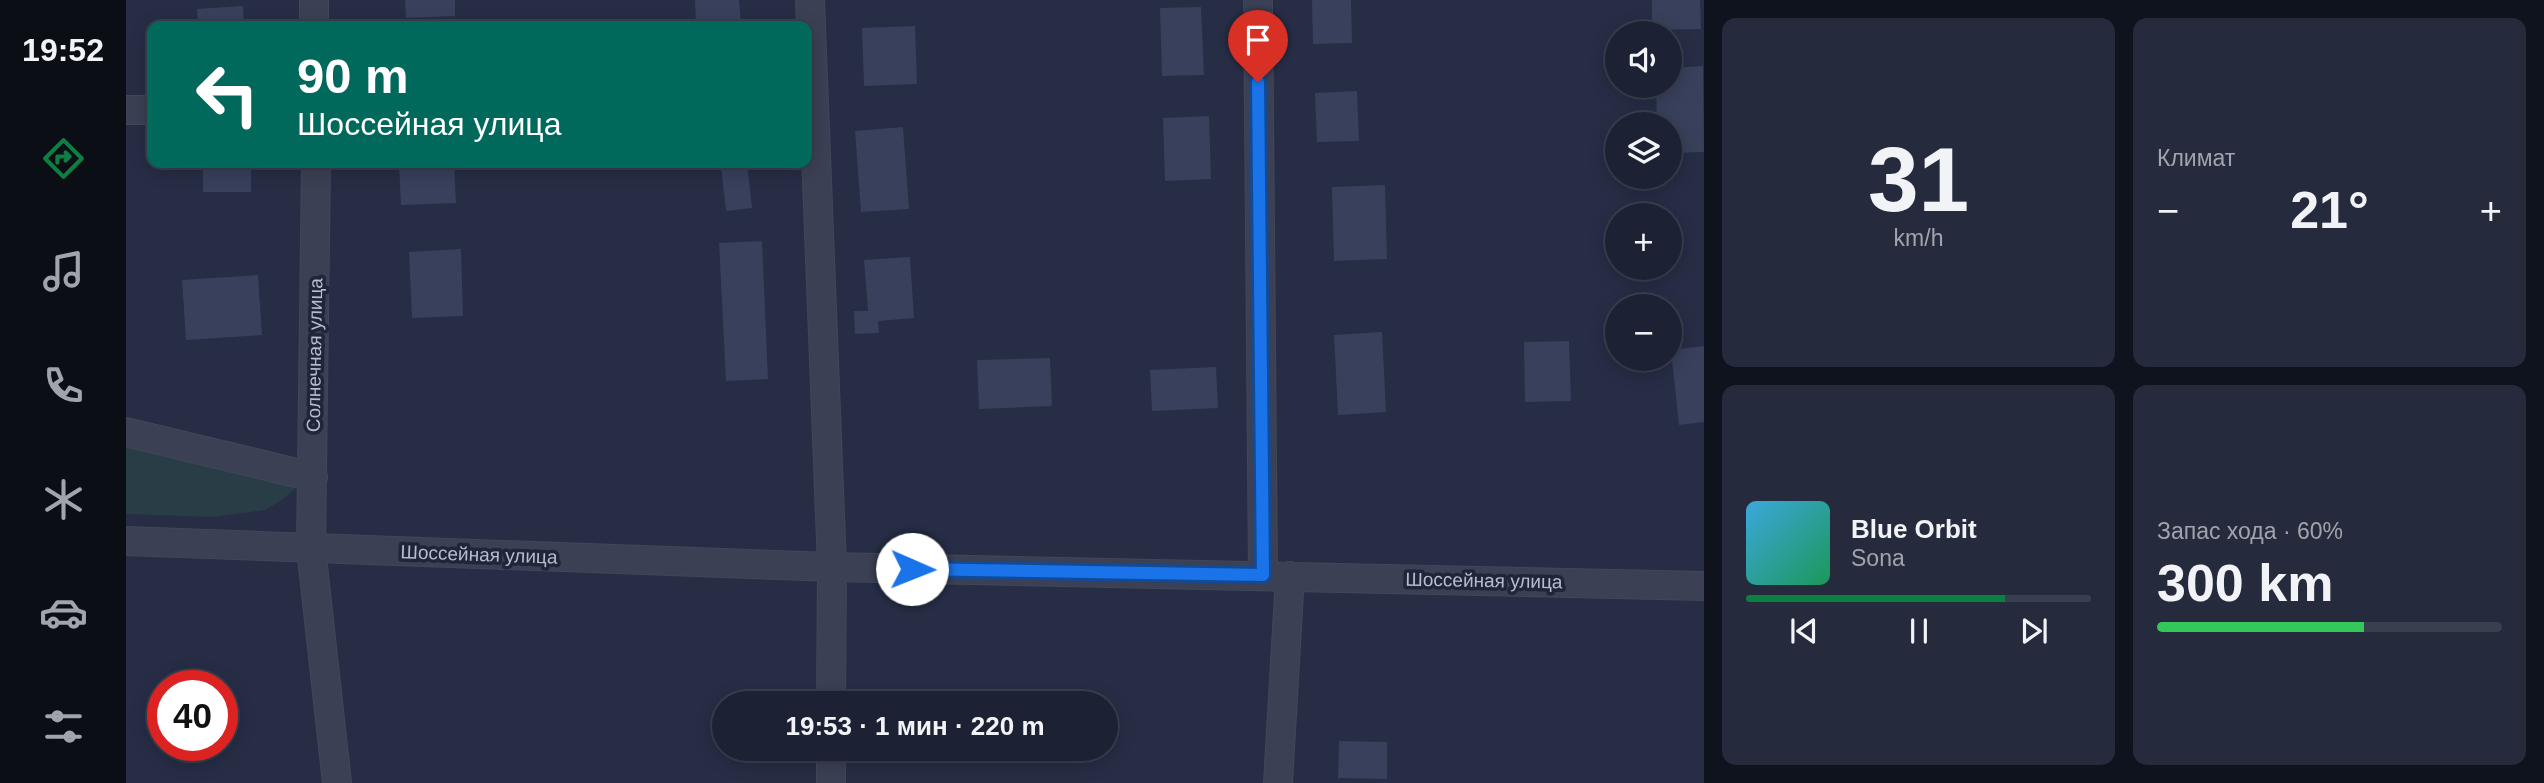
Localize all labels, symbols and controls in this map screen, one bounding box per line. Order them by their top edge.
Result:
pin [1228,10,1288,82]
icon: arrive [1239,21,1277,59]
map controls [1605,21,1682,371]
button: sound [1605,21,1682,98]
text: 19:52 [22,32,104,68]
icon: left [182,49,273,140]
text: 90 m [297,49,409,103]
text: Шоссейная улица [297,106,561,142]
button: layers [1605,112,1682,189]
text: 31 [1868,129,1969,230]
icon: directions [39,134,88,183]
text: Климат [2157,145,2235,171]
text: 21° [2290,181,2369,239]
text: − [2157,190,2179,232]
text: + [2480,190,2502,232]
button: + [1605,203,1682,280]
text: km/h [1894,225,1943,251]
icon: music [39,247,88,296]
street label: Солнечная улица [303,277,326,432]
button: − [1605,294,1682,371]
icon: phone [39,361,88,410]
icon: climate [39,475,88,524]
text: Blue Orbit [1851,514,1977,544]
text: Запас хода · 60% [2157,518,2343,544]
position arrow [875,532,949,606]
street label: Шоссейная улица [400,541,558,568]
text: Sona [1851,545,1905,571]
text: 300 km [2157,554,2333,612]
street label: Шоссейная улица [1405,569,1563,592]
icon: car [39,588,88,637]
icon: previous [1785,612,1823,650]
icon: pause [1900,612,1938,650]
icon: next [2015,612,2053,650]
speed limit sign: 40 [147,670,238,761]
icon: filters [39,702,88,751]
text: 19:53 · 1 мин · 220 m [785,711,1045,741]

